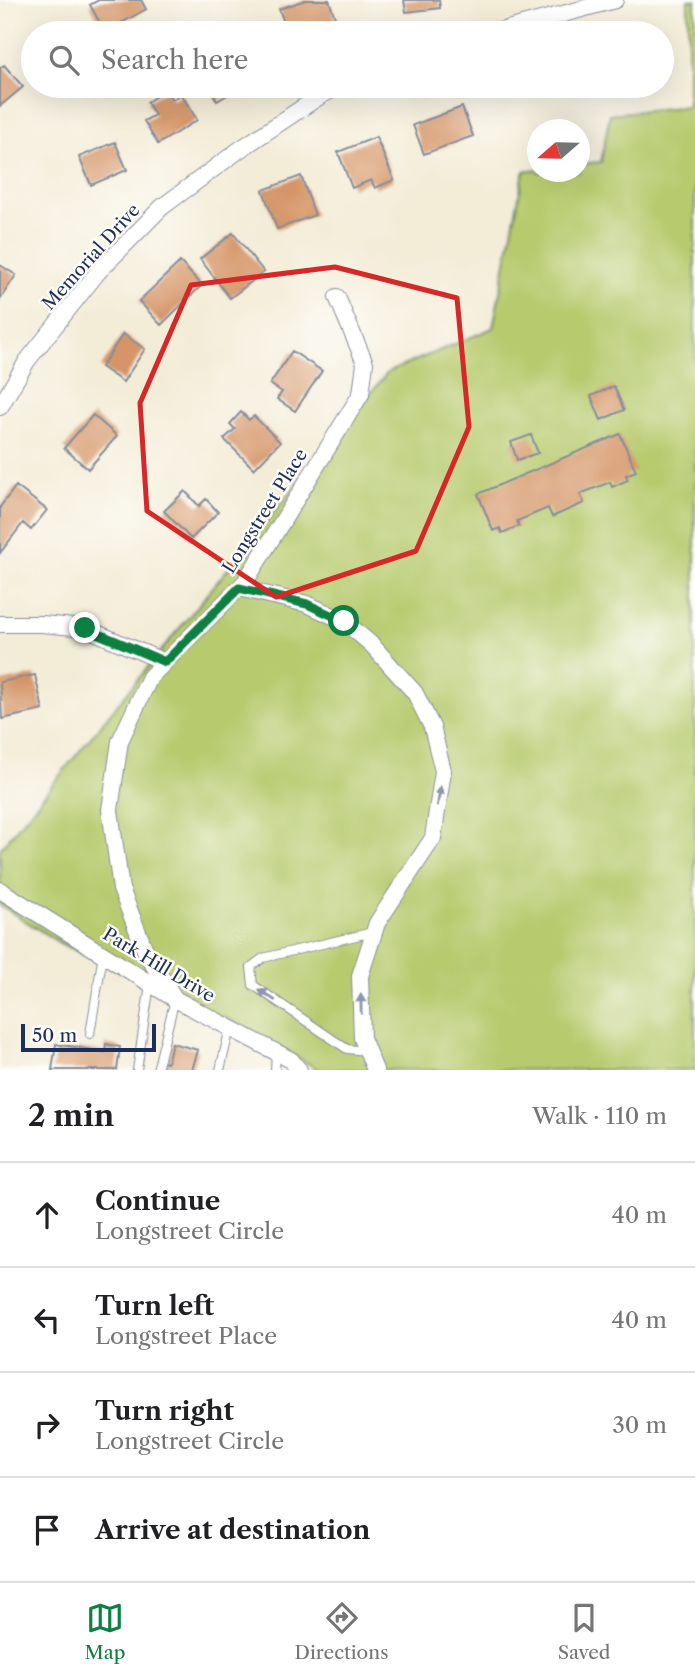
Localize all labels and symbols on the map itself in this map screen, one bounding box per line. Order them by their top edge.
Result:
north arrow [527,119,590,182]
street label: Memorial Drive [38,199,144,315]
street label: Longstreet Place [218,445,312,577]
route start [328,605,359,636]
route end [69,612,100,643]
one-way arrow [434,785,445,807]
street label: Park Hill Drive [99,923,219,1007]
one-way arrow [257,988,276,1001]
one-way arrow [355,993,366,1015]
scale bar [21,1021,156,1053]

